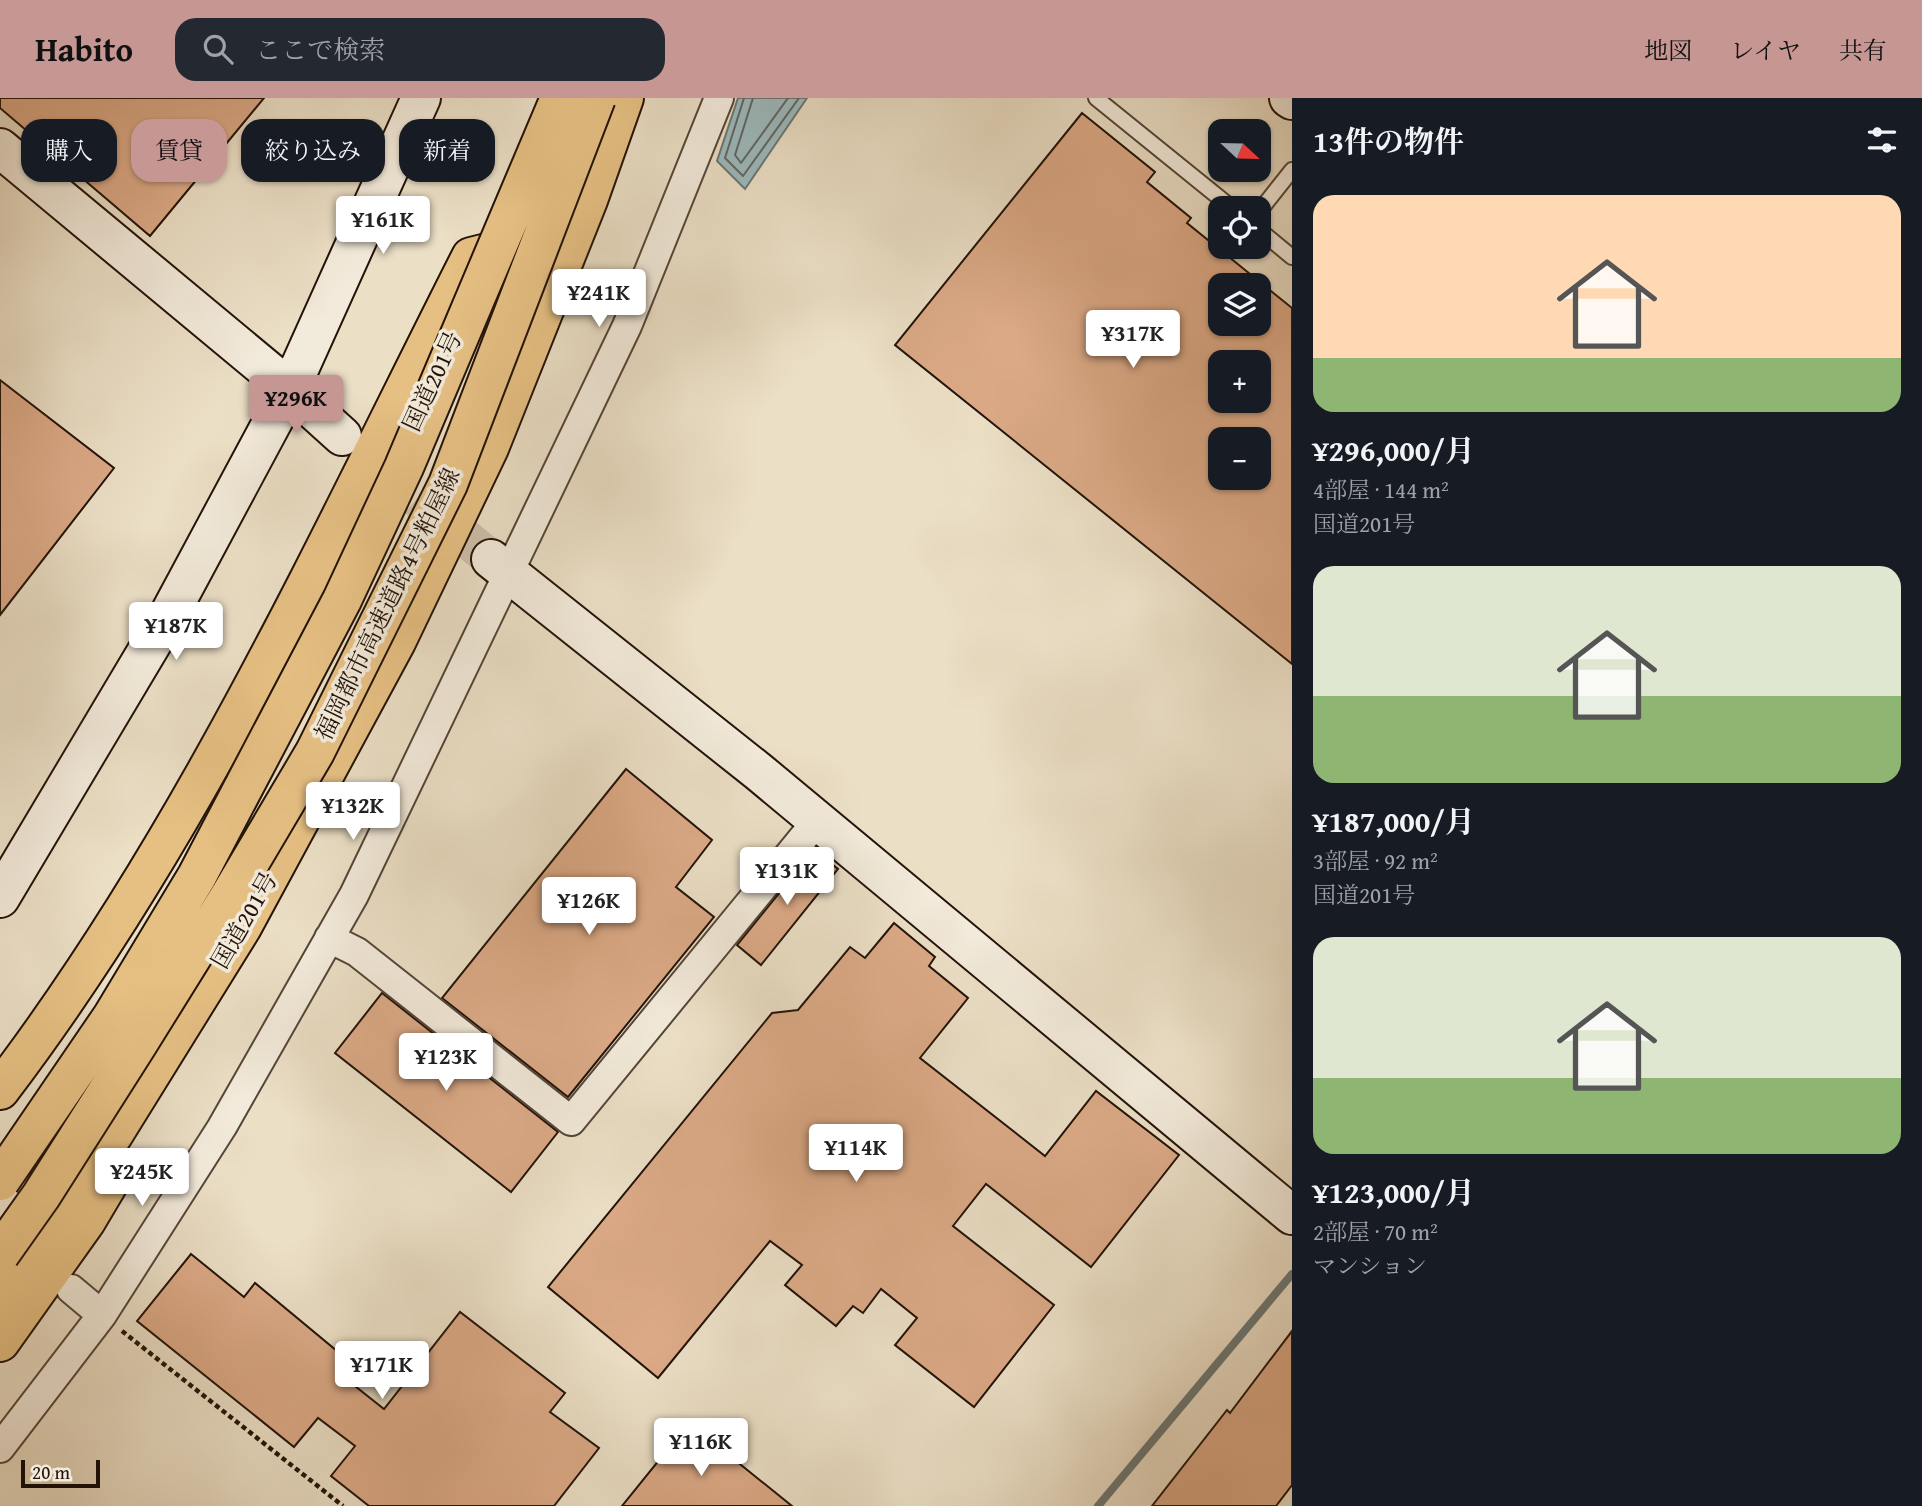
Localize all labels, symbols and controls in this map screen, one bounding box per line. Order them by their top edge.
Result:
search box [175,18,665,81]
text: Habito [35,25,133,73]
icon: search [199,30,237,68]
text: ここで検索 [255,30,385,69]
text: 地図 [1644,33,1692,68]
text: レイヤ [1730,33,1801,68]
text: 共有 [1839,33,1887,68]
chip: 購入 [21,119,117,182]
chip: 賃貸 [131,119,227,182]
chip: 絞り込み [241,119,385,182]
chip: 新着 [399,119,495,182]
north arrow [1208,119,1270,182]
map controls [1208,119,1271,490]
text: 13件の物件 [1313,119,1464,163]
icon: filters [1863,121,1901,159]
button: locate [1208,196,1271,259]
pin: ¥161K [334,197,432,256]
text: ¥161K [352,202,414,235]
icon: home [1544,241,1670,367]
pin: ¥241K [550,270,648,329]
button: layers [1208,273,1271,336]
text: ¥241K [568,275,630,308]
pin: ¥317K [1084,310,1182,370]
text: ¥317K [1102,316,1164,349]
street label: 国道201号 [394,325,470,437]
button: + [1208,350,1271,413]
pin: ¥296K [247,376,345,435]
text: ¥296K [265,381,327,414]
button: − [1208,427,1271,490]
text: ¥296,000/月 [1313,428,1475,472]
street label: 福岡都市高速道路4号粕屋線 [306,462,468,746]
text: 4部屋 · 144 m² [1313,473,1449,506]
text: 国道201号 [1313,507,1415,540]
pin: ¥187K [127,602,225,662]
text: ¥187K [145,608,207,641]
icon: home [1544,612,1670,738]
pin: ¥132K [304,782,402,842]
text: ¥132K [322,788,384,821]
text: ¥187,000/月 [1313,799,1475,843]
text: 3部屋 · 92 m² [1313,844,1438,877]
pin: ¥131K [738,848,836,907]
text: ¥131K [756,853,818,886]
street label: 国道201号 [202,865,286,975]
pin: ¥126K [540,878,638,937]
text: 国道201号 [1313,878,1415,911]
text: ¥126K [558,883,620,916]
icon: home [1544,983,1670,1109]
pin: ¥123K [397,1034,495,1093]
text: ¥123K [415,1039,477,1072]
pin: ¥114K [807,1124,905,1184]
text: ¥114K [825,1130,887,1163]
pin: ¥245K [93,1148,191,1208]
text: ¥245K [111,1154,173,1187]
text: ¥123,000/月 [1313,1170,1475,1214]
text: 2部屋 · 70 m² [1313,1215,1438,1248]
text: マンション [1313,1249,1427,1282]
pin: ¥171K [333,1342,431,1401]
text: ¥171K [351,1347,413,1380]
pin: ¥116K [652,1418,750,1478]
text: ¥116K [670,1424,732,1457]
scale bar [21,1457,100,1489]
text: 20 m [32,1458,70,1486]

